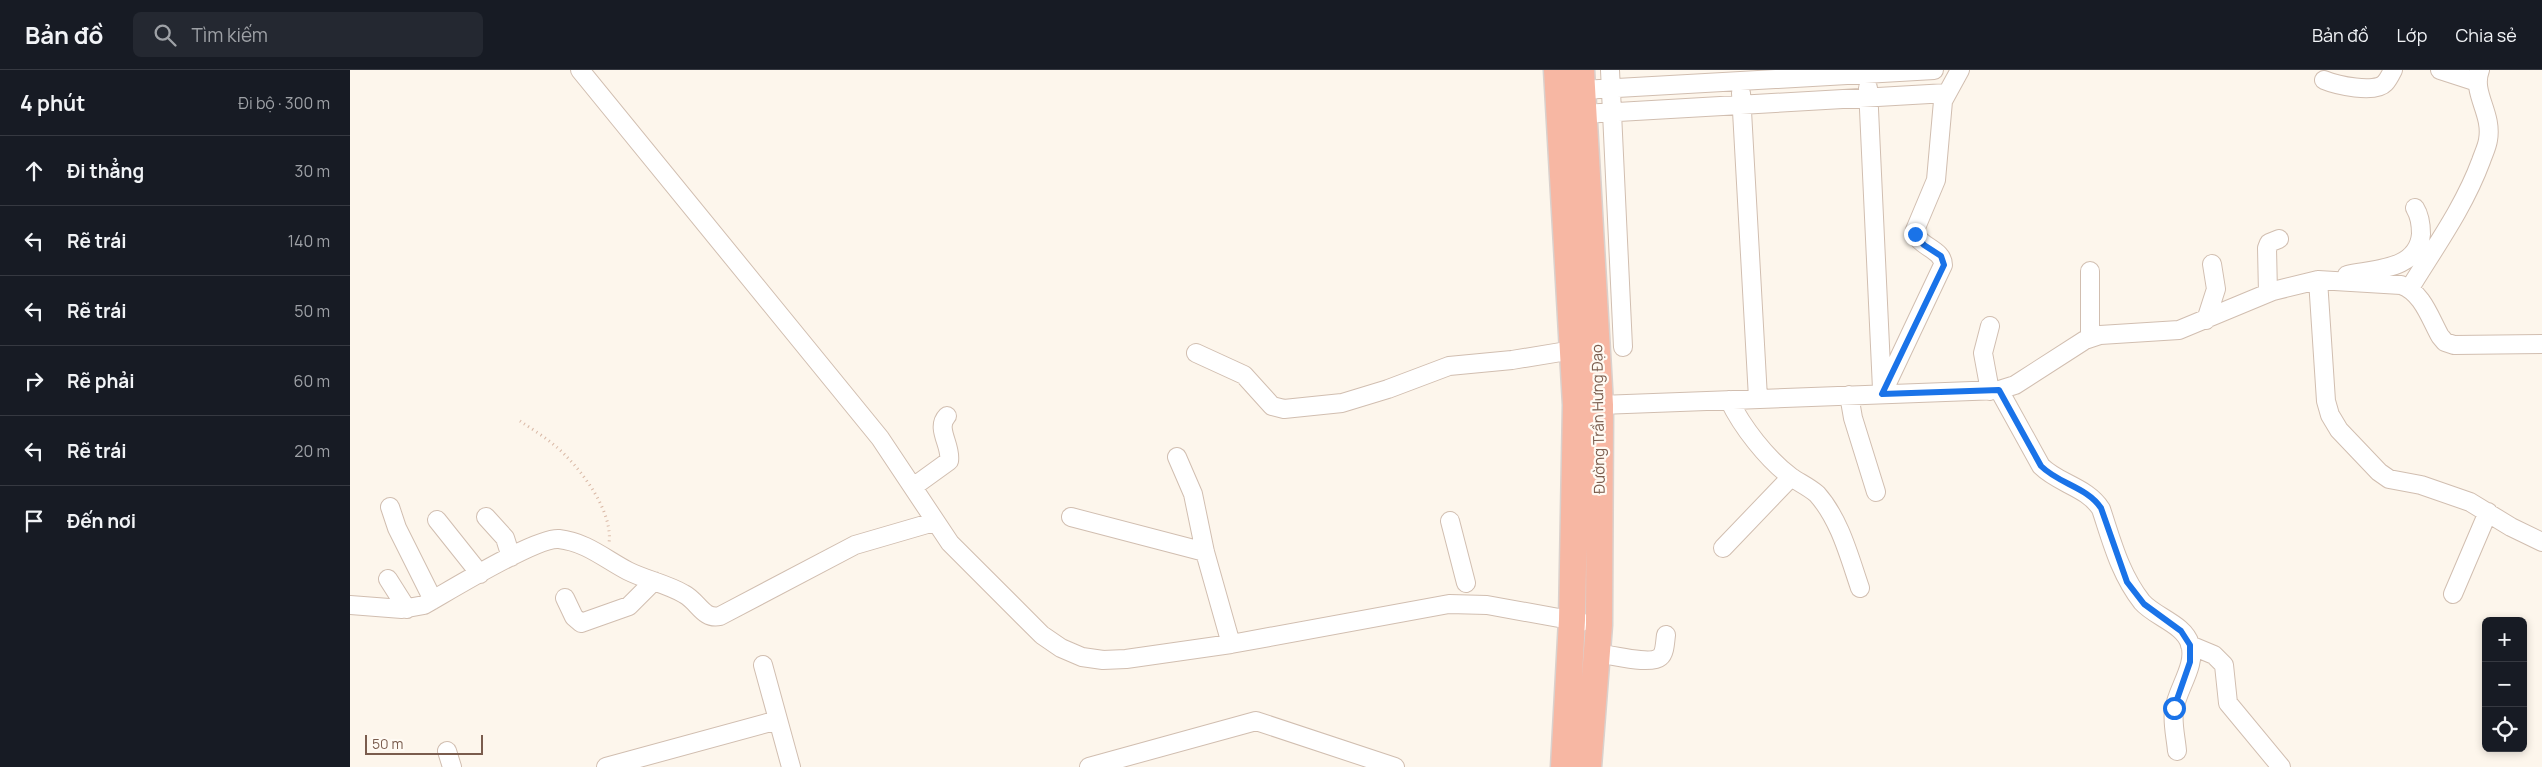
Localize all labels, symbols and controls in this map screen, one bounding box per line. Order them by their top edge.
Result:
search box [133,12,483,57]
text: Bản đồ [25,18,103,51]
icon: search [151,21,179,49]
text: Tìm kiếm [191,22,268,48]
text: Bản đồ [2312,23,2369,47]
text: Lớp [2397,23,2427,47]
text: Chia sẻ [2455,23,2517,47]
text: 4 phút [20,89,85,117]
text: Đi bộ · 300 m [238,92,330,114]
icon: ahead [20,157,48,185]
text: Đi thẳng [67,158,144,184]
text: 30 m [295,160,330,182]
route end [1904,223,1927,246]
icon: left [20,227,48,255]
text: Rẽ trái [67,228,127,254]
text: 140 m [288,230,330,252]
icon: left [20,297,48,325]
text: Rẽ trái [67,298,127,324]
text: 50 m [294,300,330,322]
street label: Đường Trần Hưng Đạo [1586,344,1610,494]
icon: right [20,367,48,395]
text: Rẽ phải [67,368,135,394]
text: 60 m [294,370,330,392]
icon: left [20,437,48,465]
text: Rẽ trái [67,438,127,464]
text: 20 m [294,440,330,462]
icon: arrive [20,507,48,535]
text: Đến nơi [67,508,136,534]
map controls [2482,617,2527,752]
button: + [2482,617,2527,662]
button: − [2482,662,2527,707]
route start [2163,697,2186,720]
button: locate [2482,707,2527,752]
scale bar [365,732,482,755]
text: 50 m [372,734,403,753]

